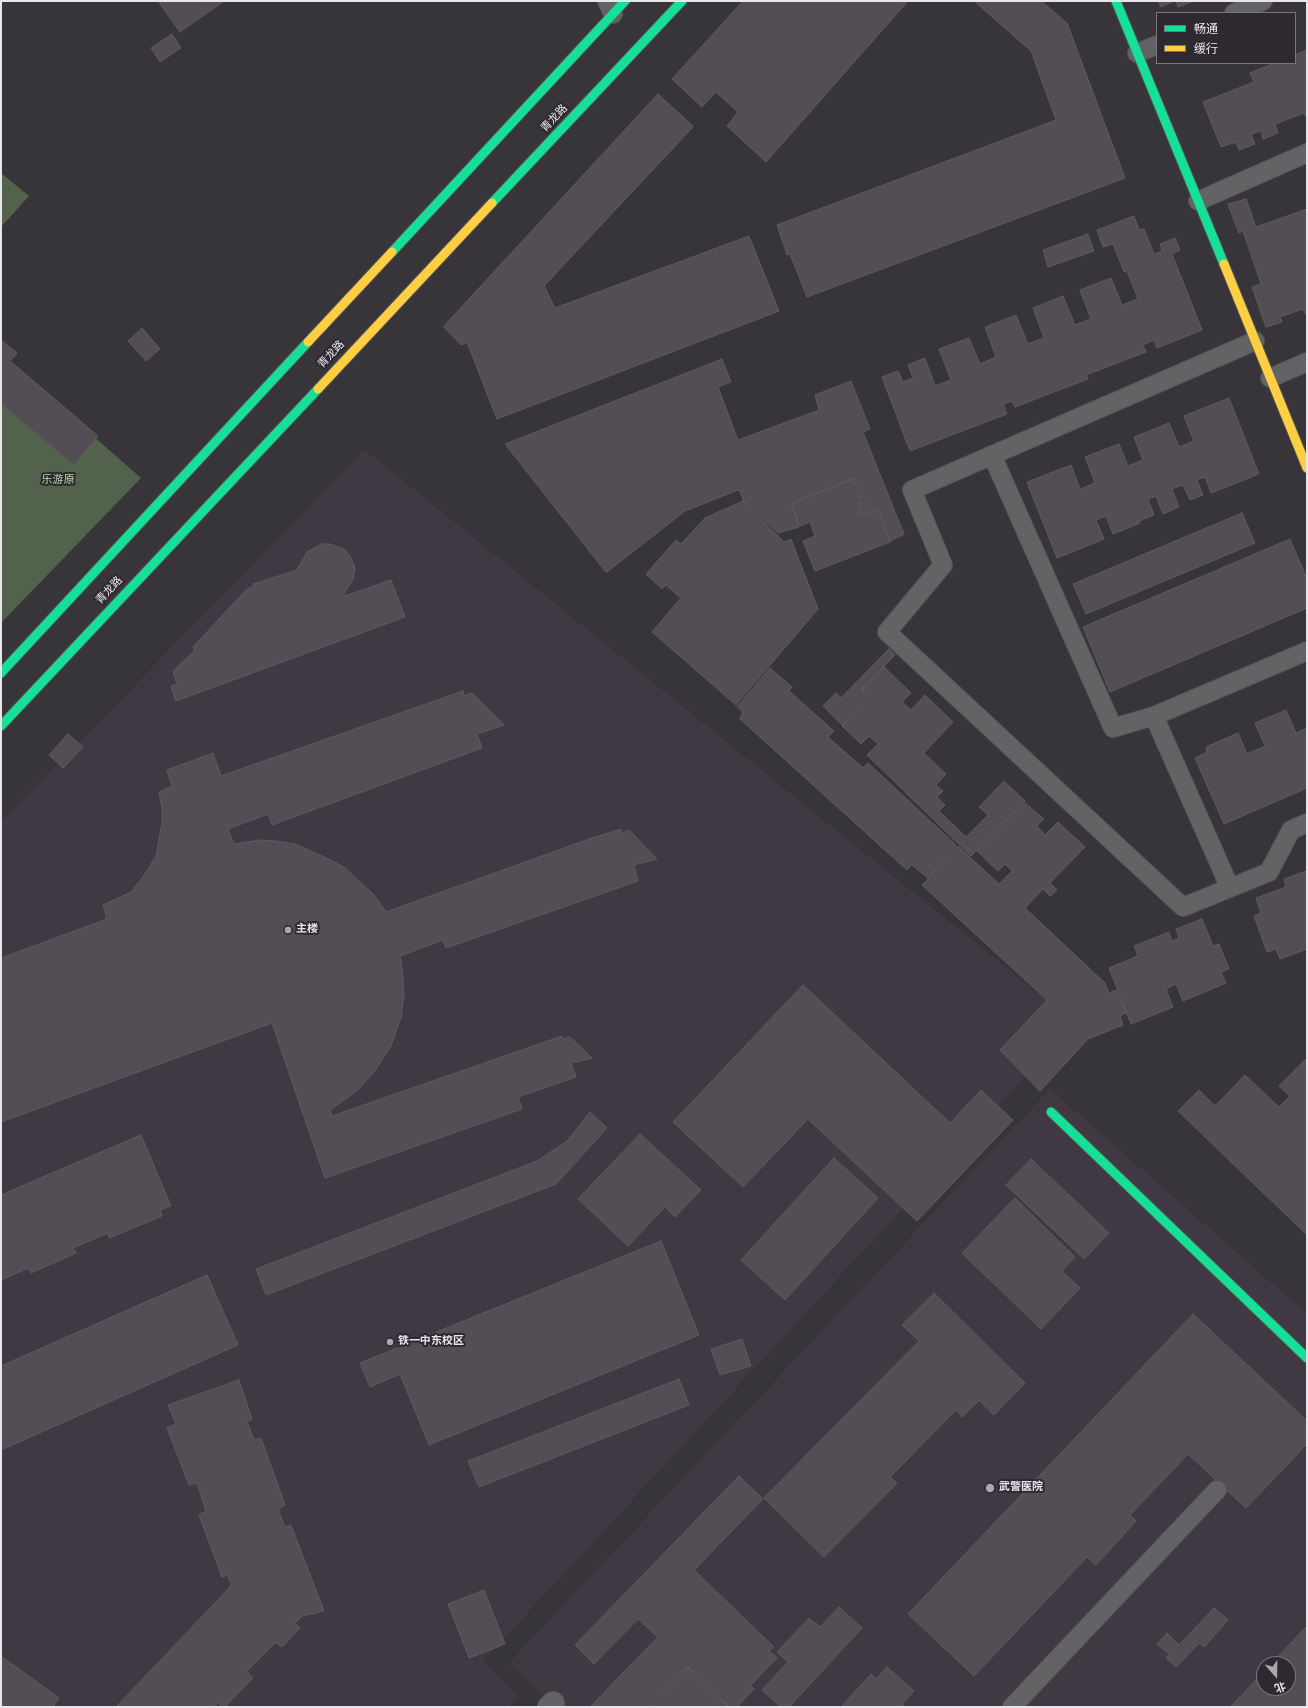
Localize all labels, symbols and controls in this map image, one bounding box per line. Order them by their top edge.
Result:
legend [1156,12,1296,64]
text: 畅通 [1194,22,1218,38]
text: 缓行 [1194,42,1218,58]
street label: 青龙路 [539,102,571,136]
street label: 青龙路 [316,338,348,372]
park label: 乐游原 [42,474,74,488]
street label: 青龙路 [94,574,126,608]
place label: 主楼 [296,923,318,937]
marker: 主楼 [283,925,293,935]
place label: 铁一中东校区 [398,1335,464,1349]
marker: 铁一中东校区 [385,1337,395,1347]
place label: 武警医院 [999,1481,1043,1495]
marker: 武警医院 [984,1482,996,1494]
north arrow [1256,1656,1296,1696]
text: 北 [1272,1678,1287,1695]

